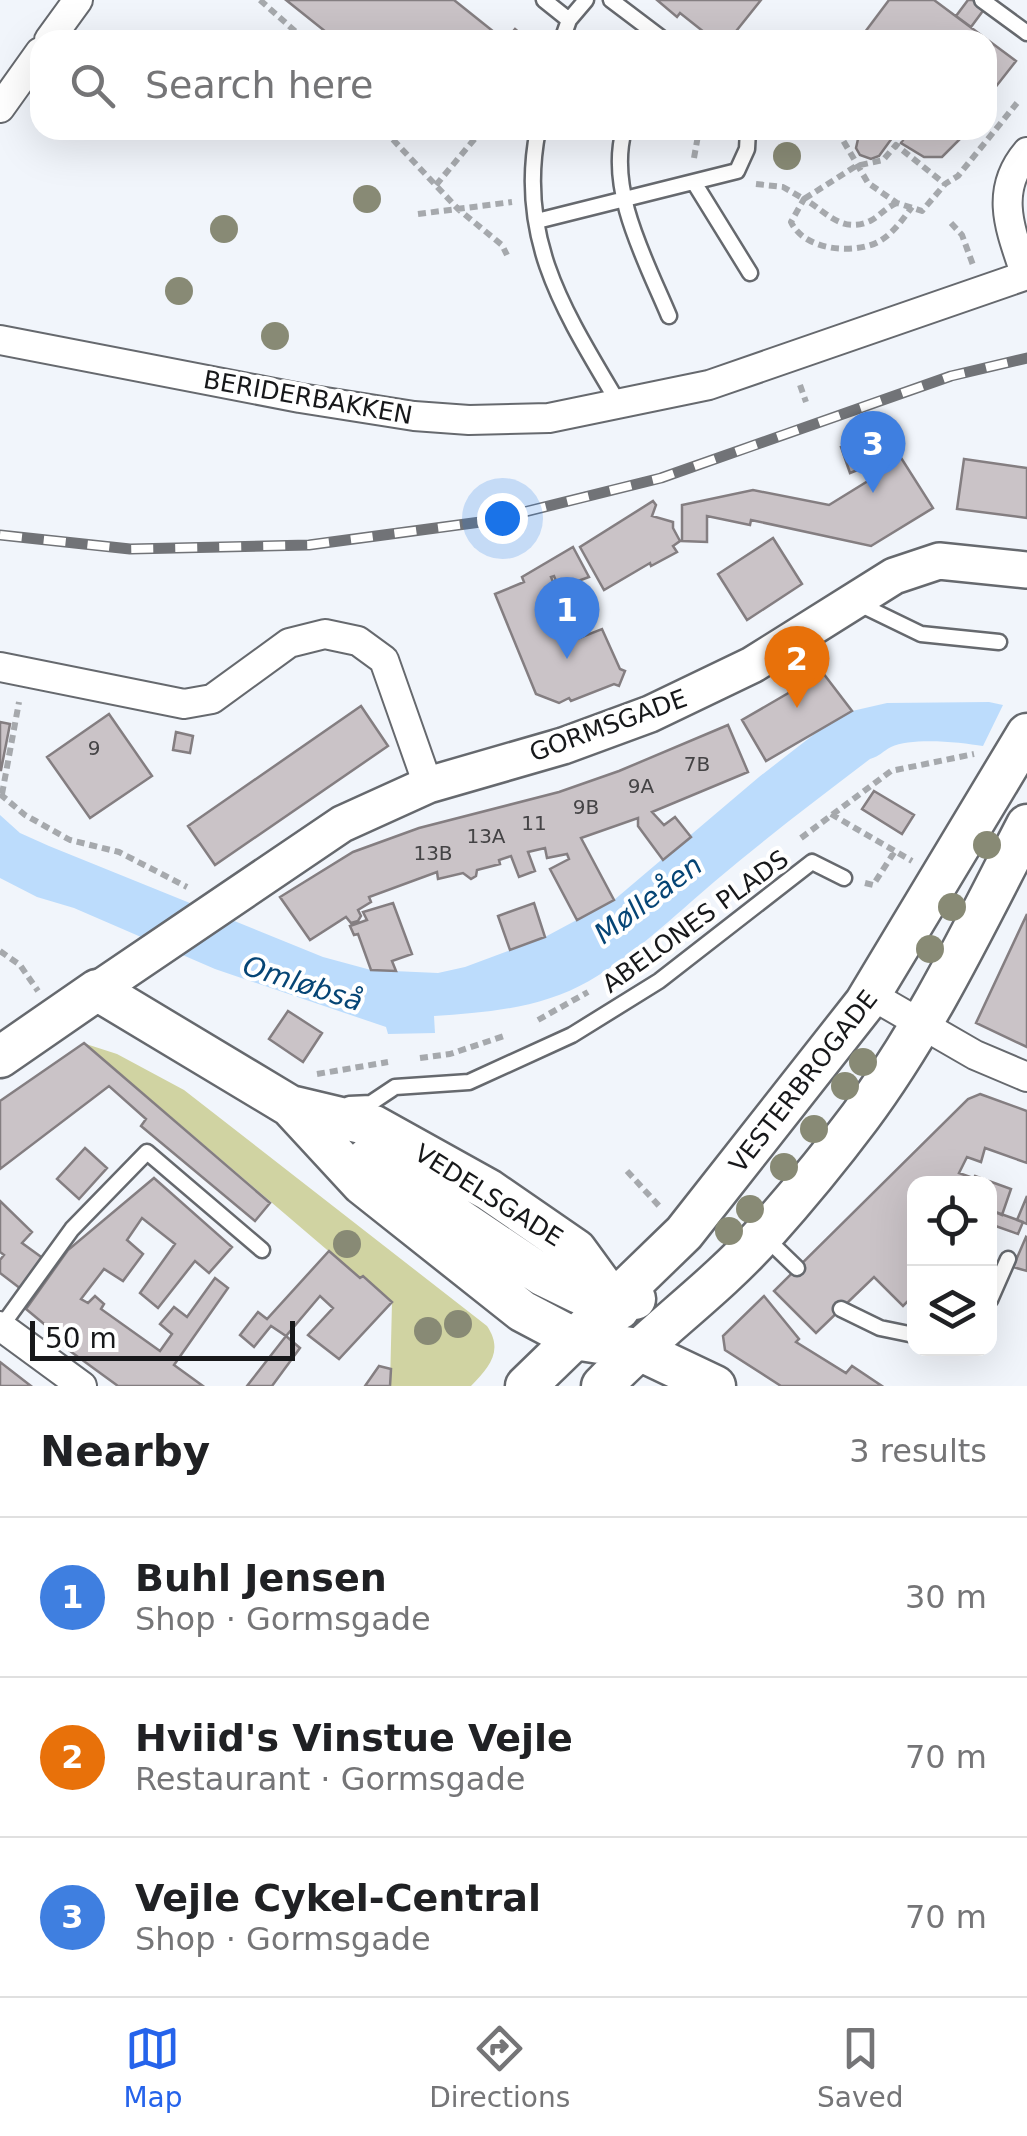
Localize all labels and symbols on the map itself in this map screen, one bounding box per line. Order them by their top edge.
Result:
street label: BERIDERBAKKEN [201,365,415,430]
pin: 3 [840,410,906,493]
your location [477,493,528,544]
pin: 1 [534,576,600,659]
pin: 2 [764,626,830,708]
street label: GORMSGADE [526,684,691,767]
house number: 9 [88,736,100,760]
house number: 7B [684,752,710,776]
house number: 9A [628,774,655,798]
house number: 9B [573,795,599,819]
house number: 11 [521,811,547,835]
house number: 13A [466,824,506,848]
house number: 13B [413,841,453,865]
street label: ABELONES PLADS [597,844,794,999]
water label: Mølleåen [588,848,709,951]
water label: Omløbså [239,949,367,1018]
street label: VESTERBROGADE [723,985,883,1178]
street label: VEDELSGADE [409,1138,568,1253]
scale bar [30,1316,295,1360]

